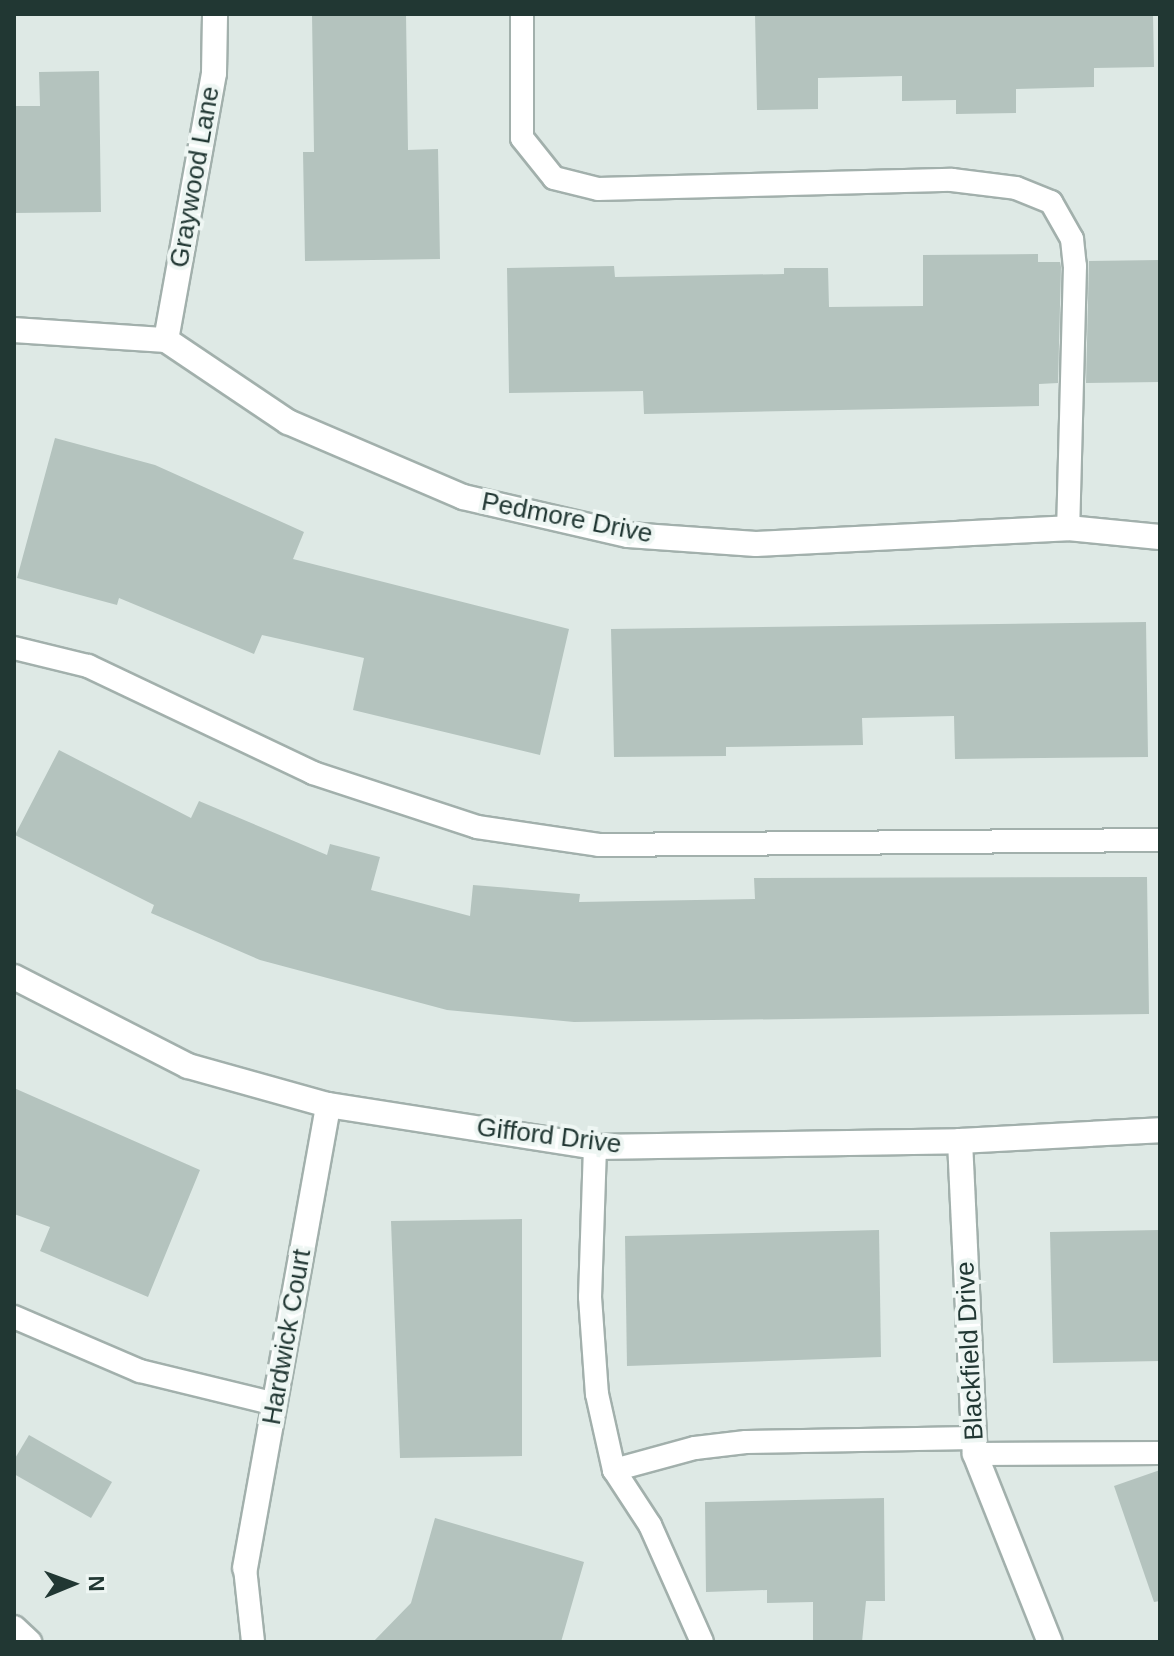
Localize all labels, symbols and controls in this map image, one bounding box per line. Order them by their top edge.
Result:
street label: Graywood Lane [164,84,226,270]
street label: Pedmore Drive [479,486,655,550]
street label: Gifford Drive [475,1112,623,1160]
street label: Hardwick Court [256,1247,318,1427]
street label: Blackfield Drive [950,1261,990,1441]
north arrow [32,1544,112,1624]
text: N [84,1575,109,1592]

